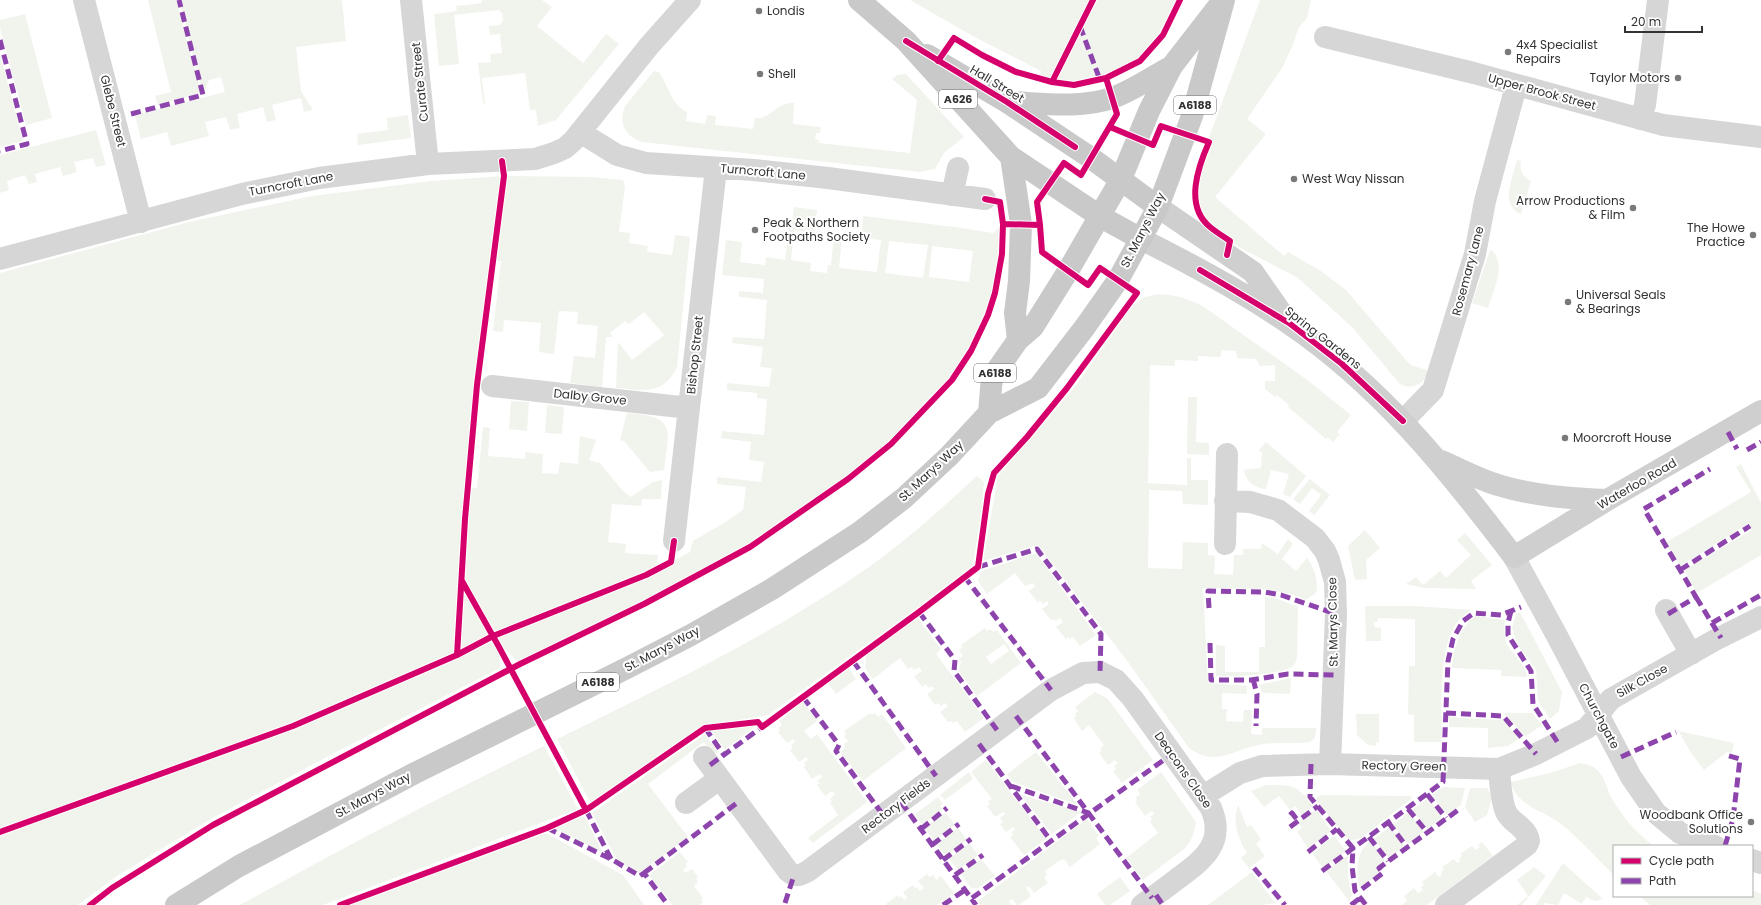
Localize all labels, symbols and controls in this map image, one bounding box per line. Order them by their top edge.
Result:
place label: Londis [767,2,805,19]
marker: Londis [754,6,764,16]
scale bar [1625,8,1702,34]
text: 20 m [1631,13,1661,30]
place label: 4x4 Specialist Repairs [1516,36,1598,67]
street label: Curate Street [407,42,432,123]
marker: 4x4 Specialist Repairs [1503,47,1513,57]
street label: Hall Street [967,61,1028,106]
place label: Shell [768,65,796,82]
marker: Shell [755,69,765,79]
street label: Upper Brook Street [1486,69,1598,114]
place label: Taylor Motors [1590,69,1670,86]
street label: Glebe Street [96,73,131,149]
marker: Taylor Motors [1673,73,1683,83]
road number: A626 [939,90,977,108]
road number: A6188 [1174,96,1216,114]
street label: Turncroft Lane [720,159,806,184]
street label: Turncroft Lane [247,167,335,200]
place label: West Way Nissan [1302,170,1404,187]
marker: West Way Nissan [1289,174,1299,184]
street label: St. Marys Way [1116,189,1169,271]
place label: Arrow Productions & Film [1516,192,1625,223]
marker: Arrow Productions & Film [1628,203,1638,213]
place label: Peak & Northern Footpaths Society [763,214,870,245]
place label: The Howe Practice [1687,219,1745,250]
street label: Rosemary Lane [1447,224,1488,318]
marker: Peak & Northern Footpaths Society [750,225,760,235]
marker: The Howe Practice [1748,230,1758,240]
place label: Universal Seals & Bearings [1576,286,1666,317]
marker: Universal Seals & Bearings [1563,297,1573,307]
street label: Spring Gardens [1281,302,1365,373]
street label: Bishop Street [682,315,707,395]
road number: A6188 [974,364,1016,382]
street label: Dalby Grove [553,384,627,409]
place label: Moorcroft House [1573,429,1672,446]
marker: Moorcroft House [1560,433,1570,443]
street label: St. Marys Way [895,436,967,505]
street label: Waterloo Road [1594,454,1679,513]
street label: St. Marys Close [1323,577,1342,667]
street label: St. Marys Way [621,621,703,676]
street label: Silk Close [1613,660,1670,702]
road number: A6188 [577,673,619,691]
street label: Churchgate [1575,680,1624,752]
street label: Deacons Close [1151,728,1216,811]
street label: Rectory Green [1361,756,1447,775]
street label: St. Marys Way [332,767,414,822]
street label: Rectory Fields [858,774,934,837]
place label: Woodbank Office Solutions [1640,806,1743,837]
marker: Woodbank Office Solutions [1746,817,1756,827]
legend [1613,845,1753,897]
text: Cycle path [1649,852,1714,869]
text: Path [1649,872,1676,889]

